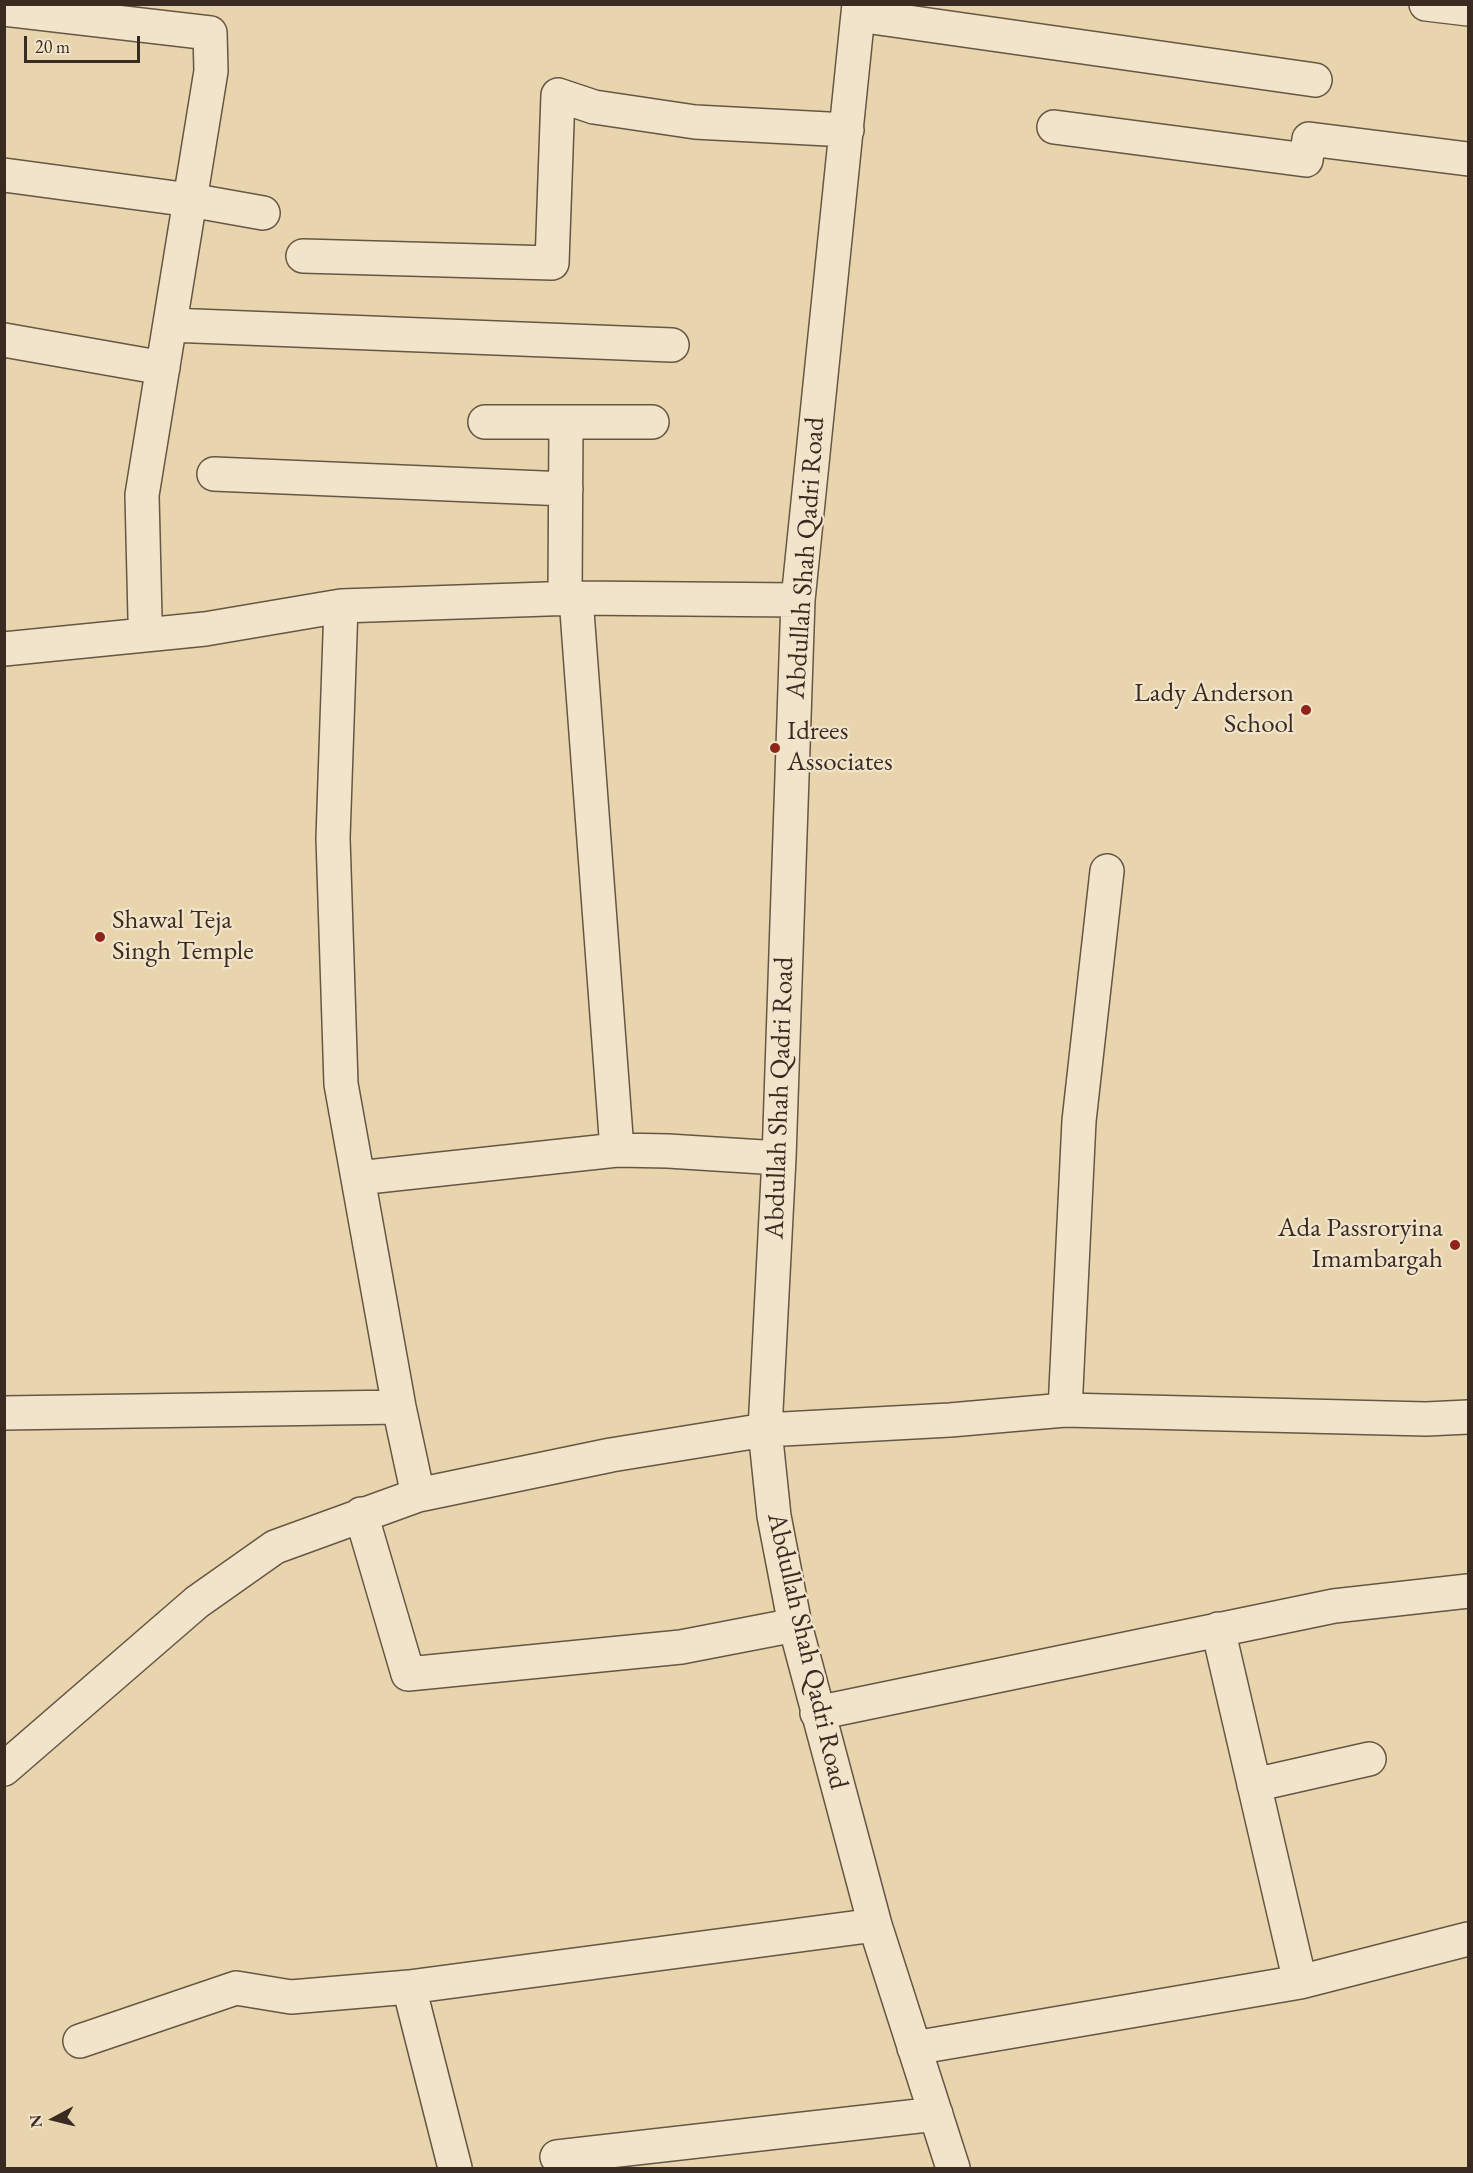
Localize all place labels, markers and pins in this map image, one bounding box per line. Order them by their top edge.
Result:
place label: Lady Anderson School [1134,678,1294,741]
marker: Lady Anderson School [1299,703,1313,717]
place label: Idrees Associates [787,716,893,779]
marker: Idrees Associates [768,741,782,755]
place label: Shawal Teja Singh Temple [112,905,254,968]
marker: Shawal Teja Singh Temple [93,930,107,944]
place label: Ada Passroryina Imambargah [1278,1213,1443,1276]
marker: Ada Passroryina Imambargah [1448,1238,1462,1252]

